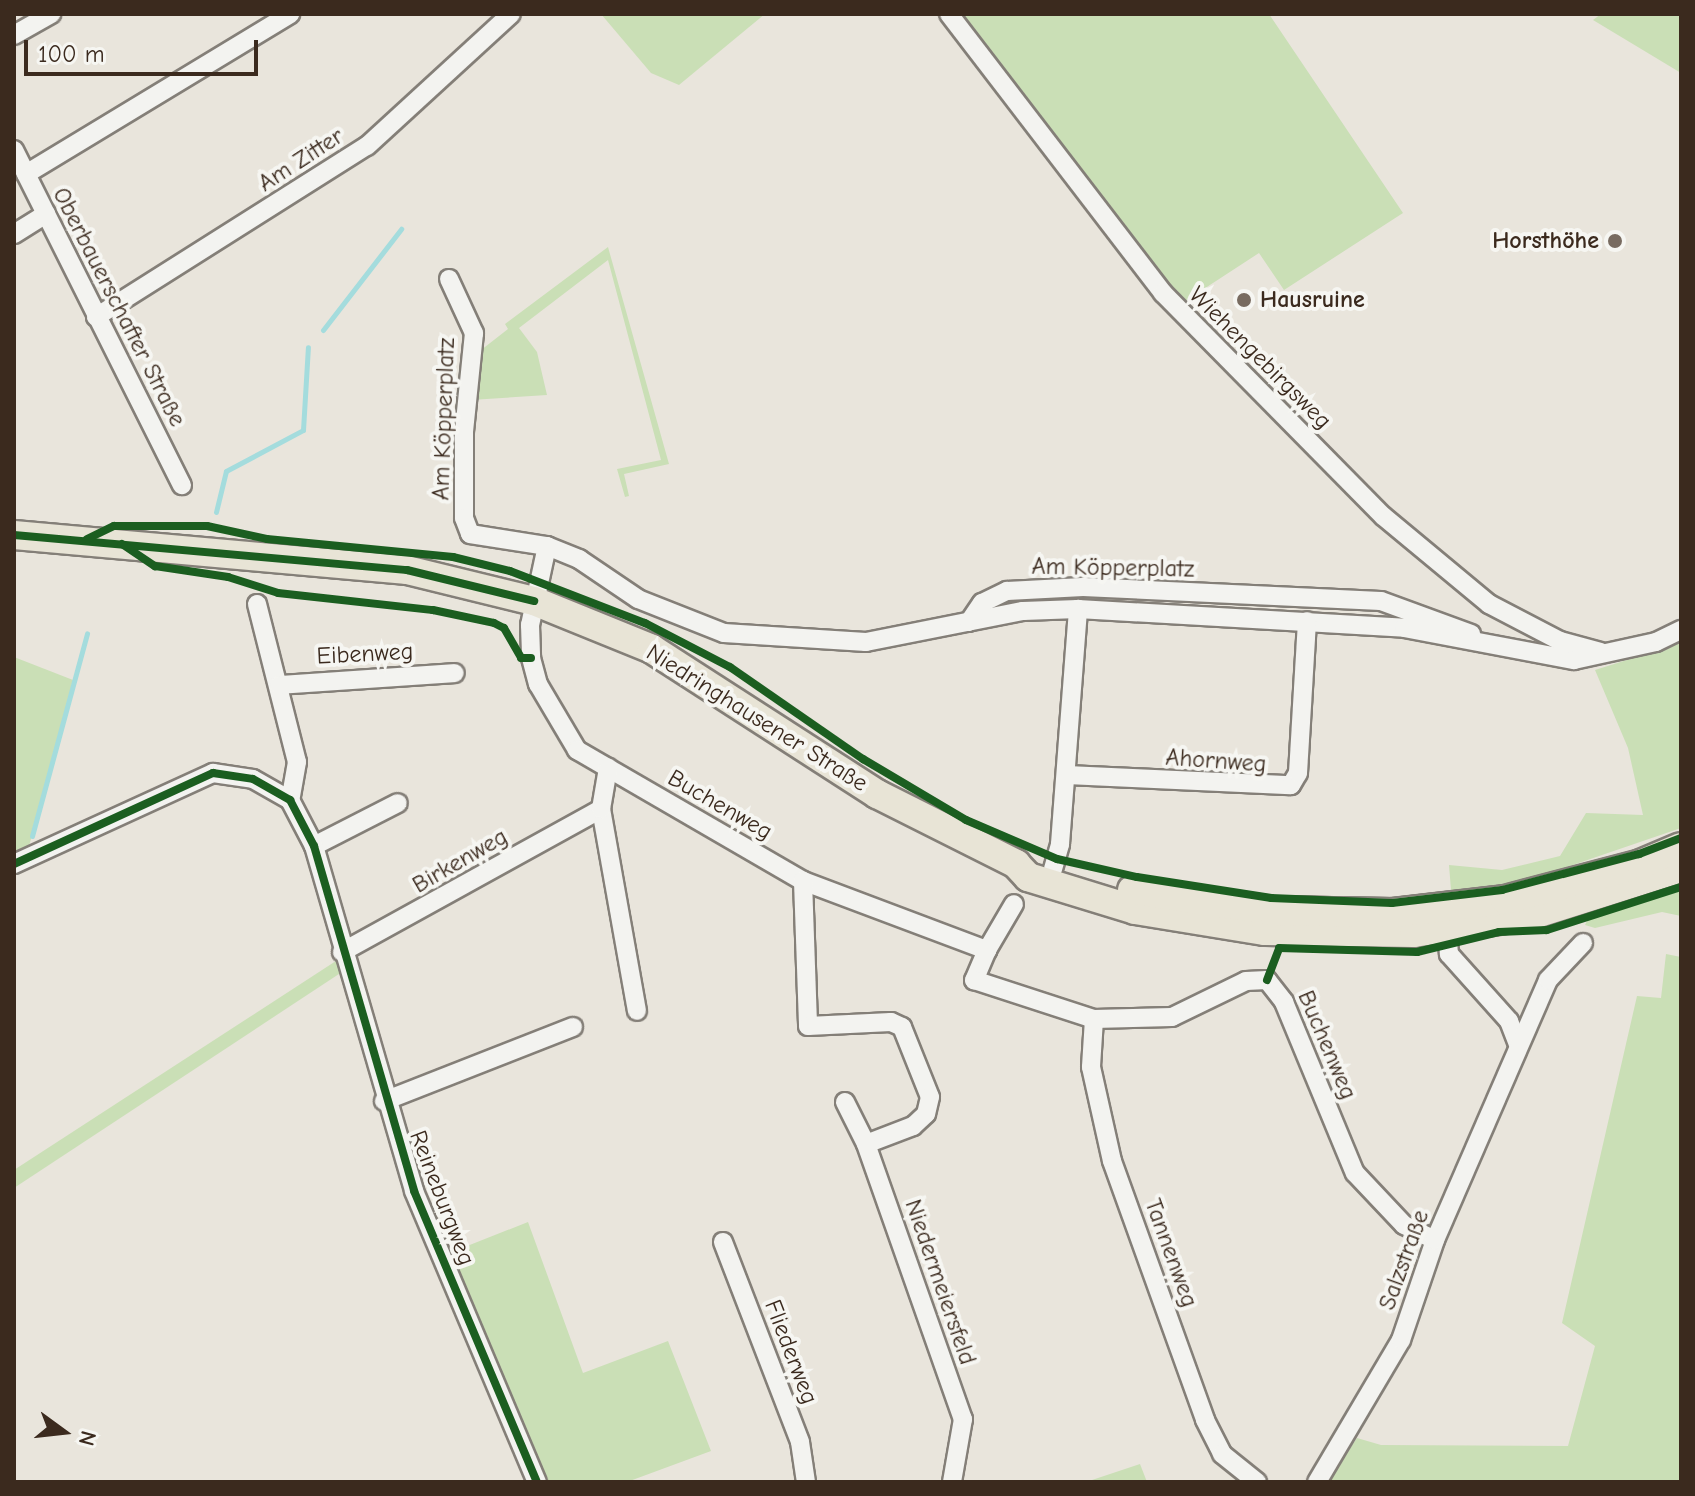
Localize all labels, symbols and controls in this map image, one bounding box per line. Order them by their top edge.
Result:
scale bar [28,24,262,74]
text: 100 m [38,40,105,68]
street label: Am Zitter [253,122,349,198]
street label: Oberbauerschafter Straße [46,183,192,431]
place label: Horsthöhe [1492,227,1599,255]
marker: Horsthöhe [1606,232,1624,250]
street label: Wiehengebirgsweg [1183,281,1337,435]
place label: Hausruine [1260,286,1365,314]
marker: Hausruine [1235,291,1253,309]
street label: Am Köpperplatz [427,337,461,501]
street label: Am Köpperplatz [1031,552,1195,584]
street label: Eibenweg [316,637,414,671]
street label: Niedringhausener Straße [641,638,873,798]
street label: Ahornweg [1165,743,1267,779]
street label: Buchenweg [663,764,777,846]
street label: Birkenweg [407,822,513,900]
street label: Buchenweg [1291,986,1363,1104]
street label: Reineburgweg [403,1127,481,1269]
street label: Tannenweg [1138,1195,1204,1311]
street label: Niedermeiersfeld [898,1196,982,1368]
street label: Salzstraße [1373,1206,1435,1314]
street label: Fliederweg [758,1296,824,1408]
north arrow [24,1392,104,1472]
text: N [73,1428,102,1449]

